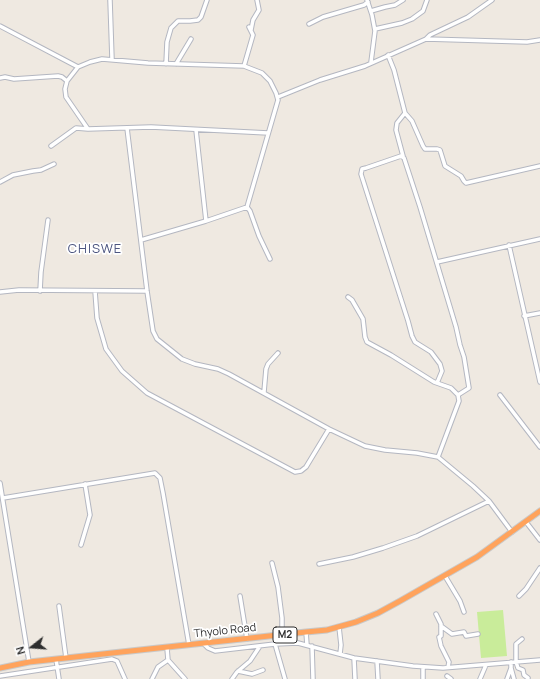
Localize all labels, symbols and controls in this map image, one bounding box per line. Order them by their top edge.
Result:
district label: CHISWE [68,241,122,257]
street label: Thyolo Road [193,621,257,641]
north arrow [12,627,52,667]
road number: M2 [273,627,297,643]
text: N [12,645,28,657]

